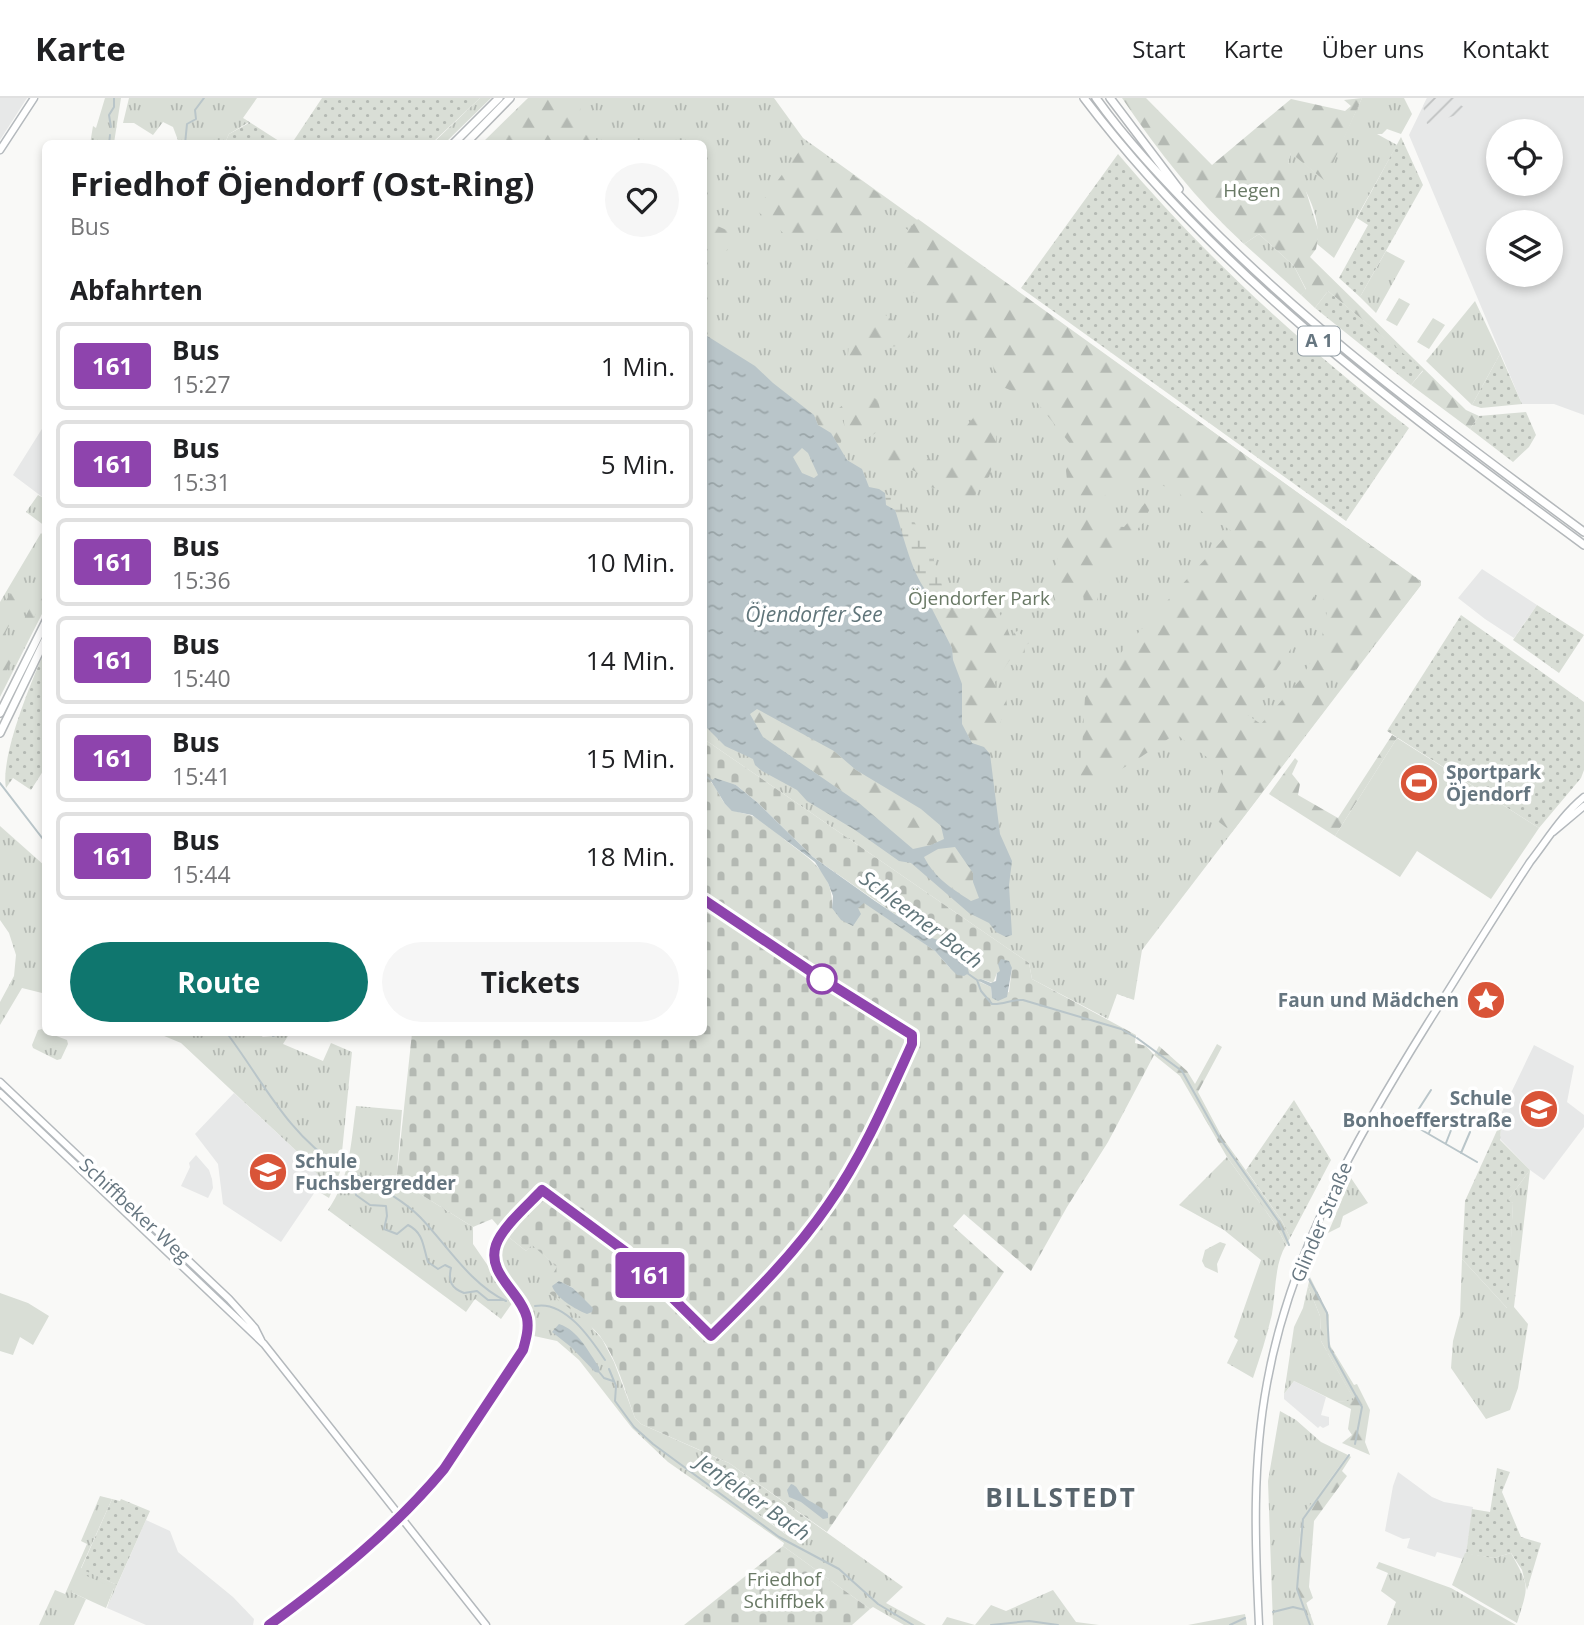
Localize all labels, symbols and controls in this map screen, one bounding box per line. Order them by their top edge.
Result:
text: Karte [35,26,126,71]
text: Start [1132,32,1186,65]
text: Karte [1224,32,1284,65]
text: Über uns [1322,32,1424,65]
text: Kontakt [1462,32,1549,65]
map controls [1486,119,1563,287]
button: locate [1486,119,1563,196]
text: Friedhof Öjendorf (Ost-Ring) [70,161,534,206]
button: heart [605,163,679,237]
park label: Hegen [1223,177,1281,203]
text: Bus [70,210,110,242]
button: layers [1486,210,1563,287]
text: Abfahrten [70,272,203,308]
road number: A 1 [1298,327,1340,356]
text: Bus [172,332,219,368]
text: 1 Min. [601,348,675,384]
text: 161 [92,349,133,382]
text: 15:27 [172,368,231,400]
text: Bus [172,430,219,466]
text: 5 Min. [601,446,675,482]
text: 161 [92,447,133,480]
text: 15:31 [172,466,231,498]
text: Bus [172,528,219,564]
text: 10 Min. [586,544,675,580]
text: 161 [92,545,133,578]
text: 15:36 [172,564,231,596]
park label: Öjendorfer Park [908,585,1050,611]
water label: Öjendorfer See [745,600,883,628]
text: Bus [172,626,219,662]
text: 14 Min. [586,642,675,678]
text: 161 [92,643,133,676]
text: 15:40 [172,662,231,694]
text: Bus [172,724,219,760]
text: 15 Min. [586,740,675,776]
text: 161 [92,741,133,774]
place label: Sportpark Öjendorf [1446,759,1541,807]
text: 15:41 [172,760,231,792]
sports icon: Sportpark Öjendorf [1398,762,1440,804]
text: Bus [172,822,219,858]
text: 18 Min. [586,838,675,874]
text: 161 [92,839,133,872]
text: 15:44 [172,858,231,890]
water label: Schleemer Bach [854,864,989,975]
button: Route [70,942,368,1022]
button: Tickets [382,942,679,1022]
unlabelled marker [807,964,837,994]
place icon: Faun und Mädchen [1465,979,1507,1021]
place label: Faun und Mädchen [1278,987,1459,1013]
place label: Schule Bonhoefferstraße [1342,1085,1512,1133]
school or university icon: Schule Bonhoefferstraße [1518,1088,1560,1130]
place label: Schule Fuchsbergredder [295,1148,456,1196]
school or university icon: Schule Fuchsbergredder [247,1151,289,1193]
street label: Schiffbeker Weg [74,1152,196,1268]
street label: Glinder Straße [1284,1158,1358,1286]
line badge: 161 [610,1252,690,1298]
text: 161 [629,1258,671,1291]
water label: Jenfelder Bach [688,1445,816,1547]
district label: BILLSTEDT [985,1479,1137,1515]
park label: Friedhof Schiffbek [743,1566,825,1614]

